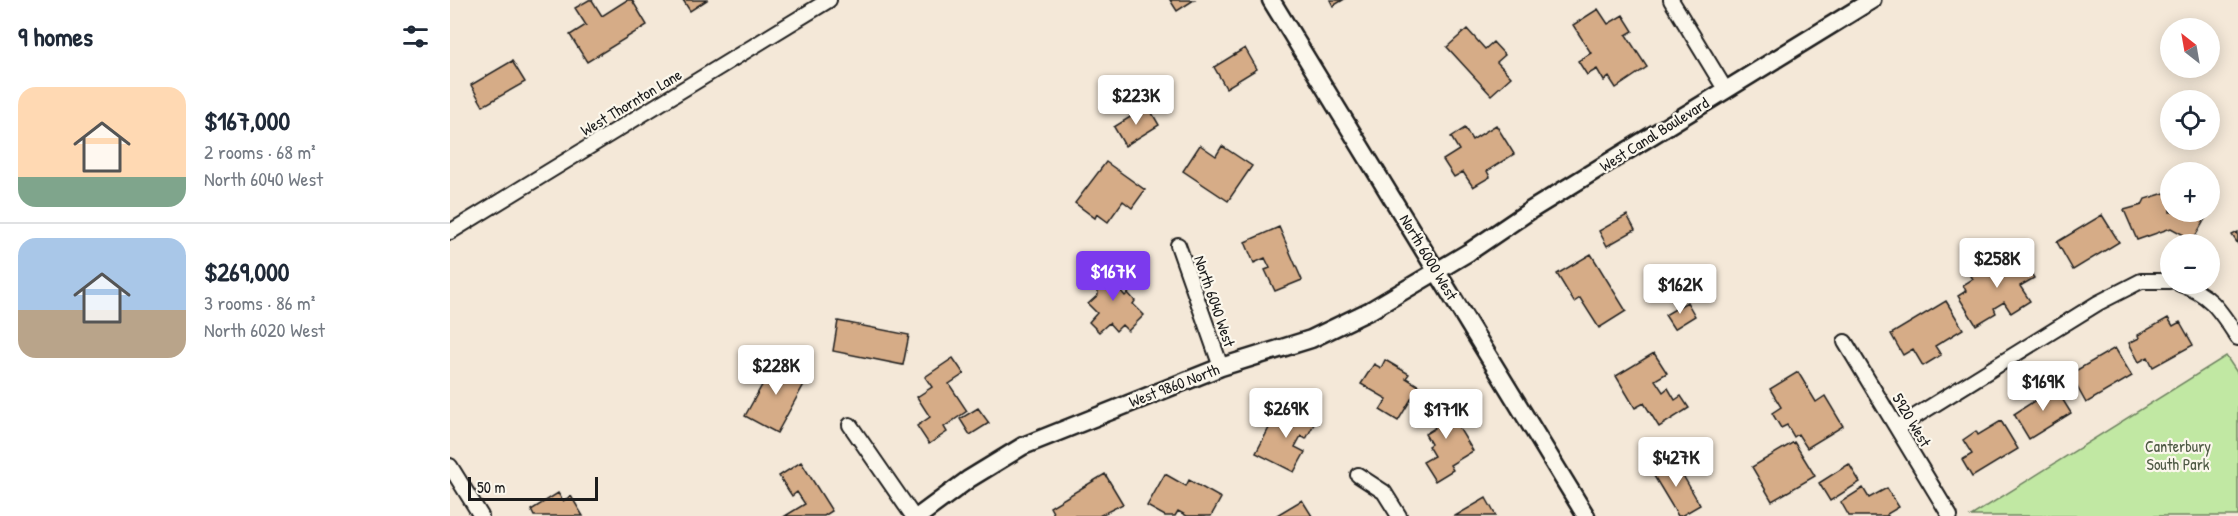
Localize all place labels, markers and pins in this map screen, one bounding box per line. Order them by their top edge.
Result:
pin: $223K [1094,75,1178,126]
pin: $258K [1955,238,2039,289]
pin: $167K [1071,251,1155,302]
pin: $162K [1638,264,1722,315]
pin: $228K [734,345,818,396]
pin: $169K [2001,361,2085,412]
pin: $269K [1244,388,1328,439]
pin: $171K [1404,389,1488,440]
pin: $427K [1634,437,1718,488]

